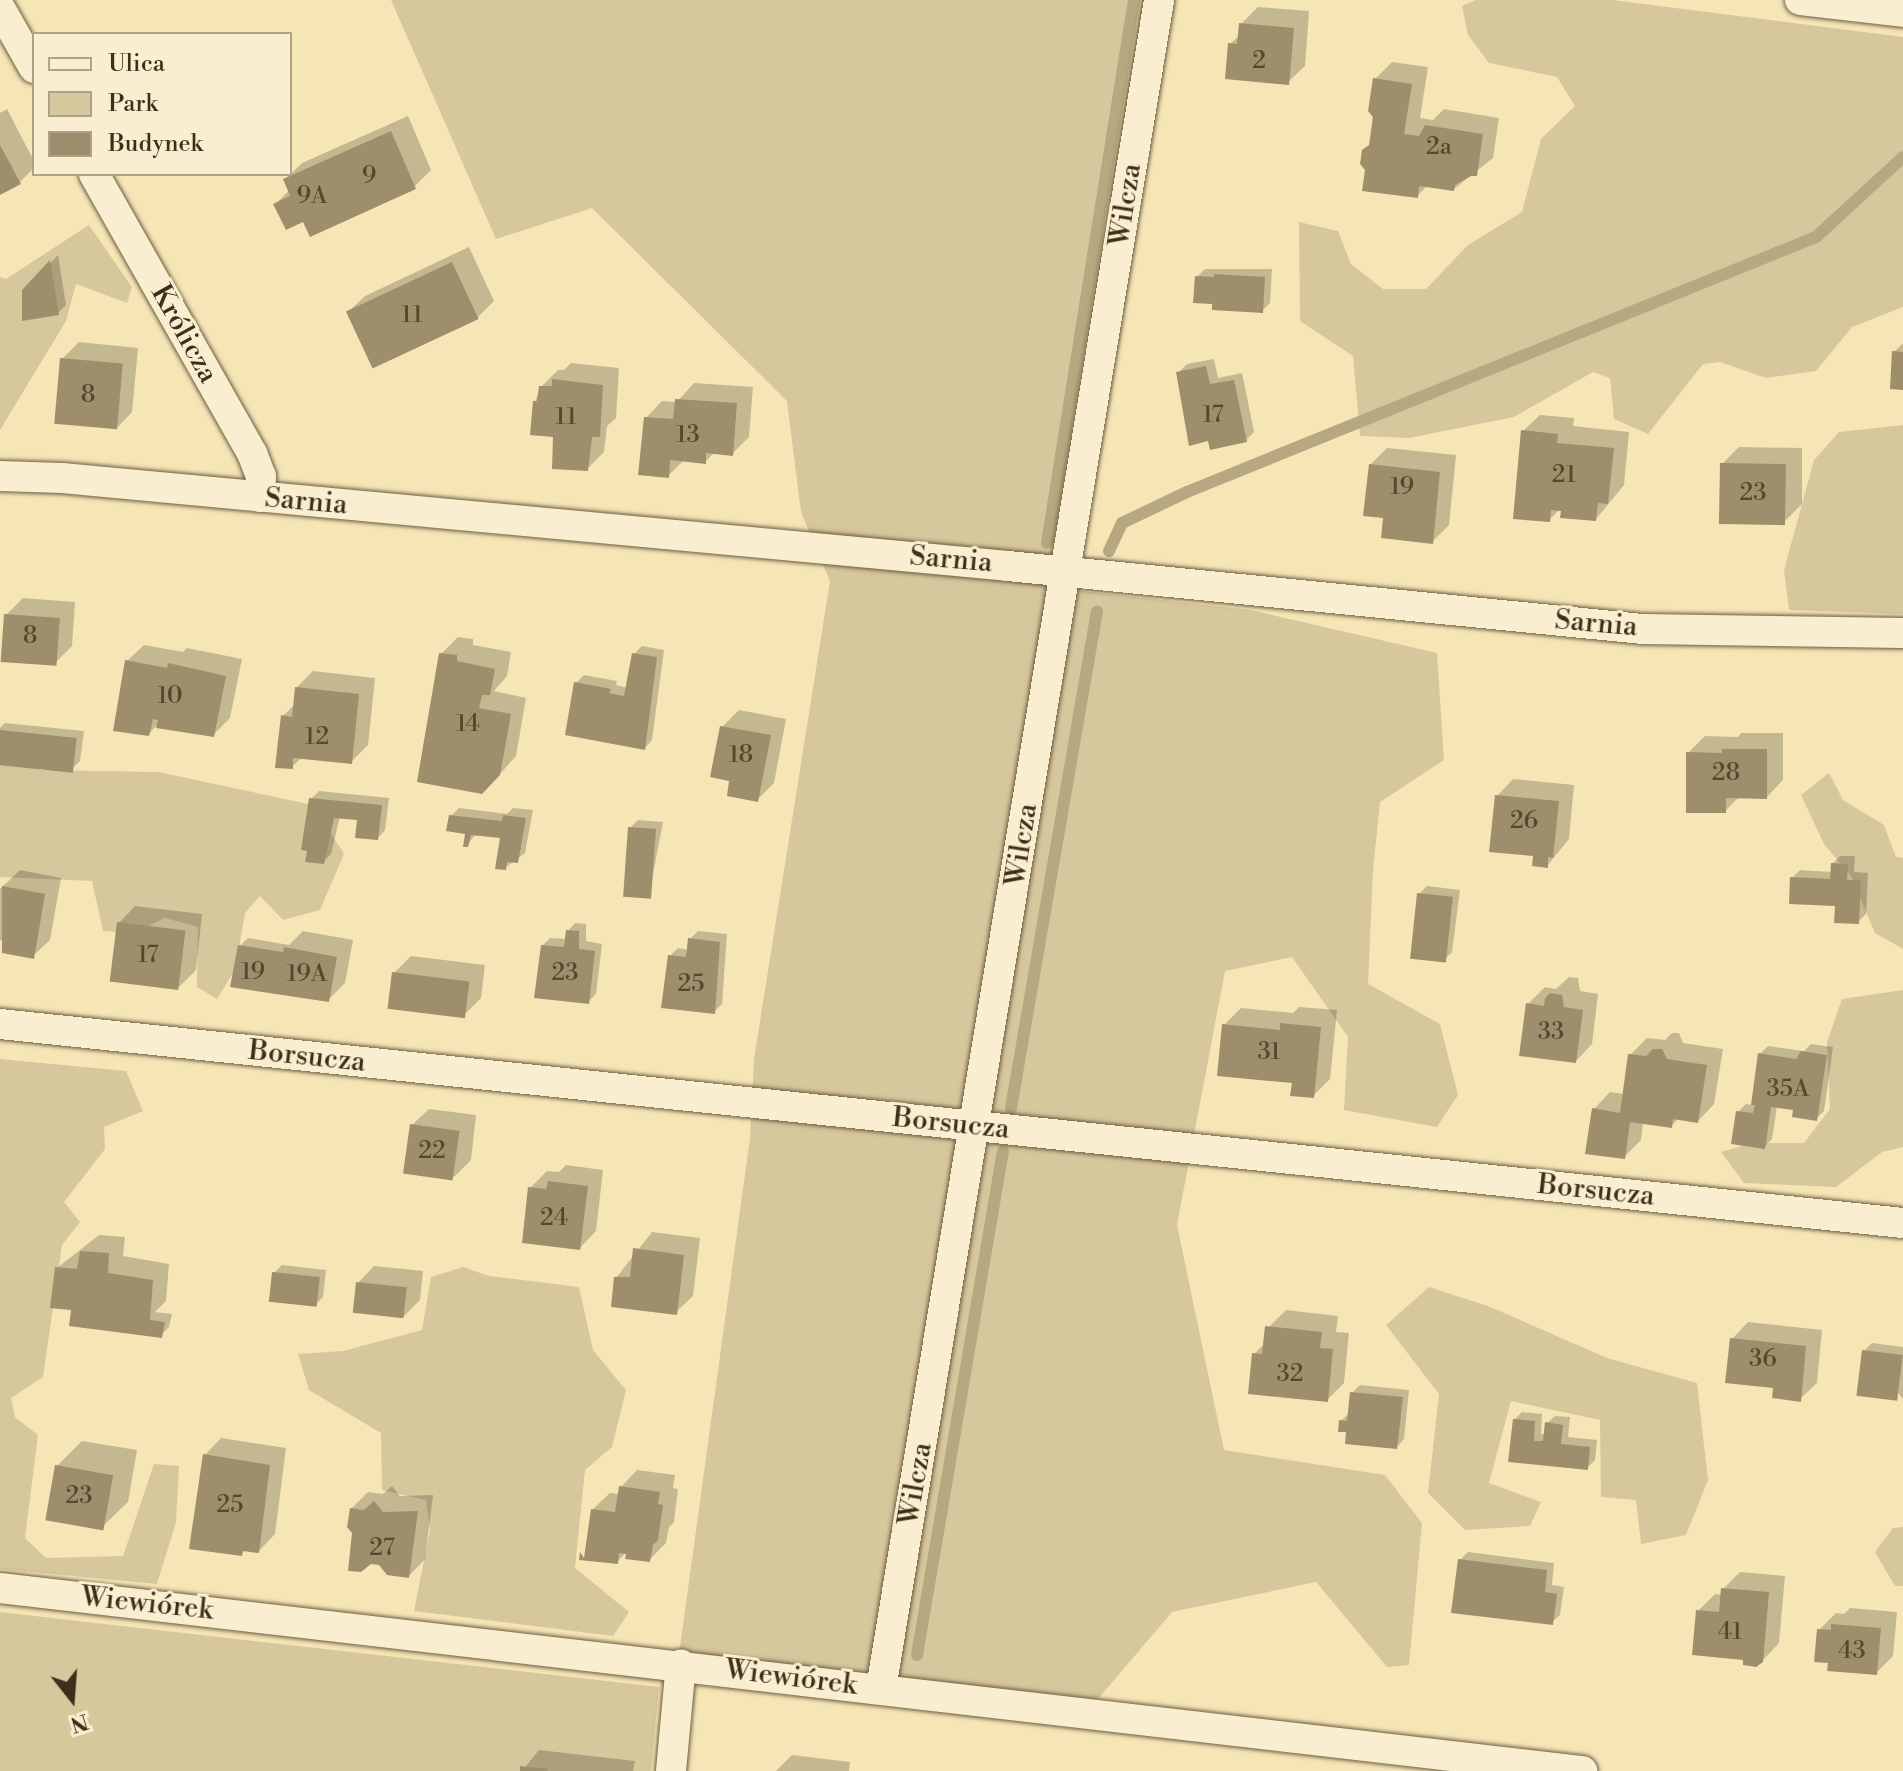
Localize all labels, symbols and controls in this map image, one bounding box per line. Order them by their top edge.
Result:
legend [32,32,292,176]
house number: 2 [1252,48,1266,76]
text: Ulica [108,49,165,79]
text: Park [108,89,158,119]
text: Budynek [108,129,203,159]
house number: 2a [1426,134,1452,162]
street label: Wilcza [1103,161,1149,249]
house number: 9 [362,163,376,191]
house number: 9A [296,183,328,211]
street label: Królicza [143,279,225,389]
house number: 11 [401,302,423,330]
house number: 8 [81,382,95,410]
house number: 17 [1202,402,1224,430]
house number: 11 [555,404,577,432]
house number: 13 [676,422,700,450]
house number: 21 [1552,462,1576,490]
house number: 19 [1390,474,1414,502]
house number: 23 [1740,480,1766,508]
street label: Sarnia [263,482,349,522]
street label: Sarnia [908,540,994,580]
street label: Sarnia [1553,604,1639,644]
house number: 8 [23,623,37,651]
house number: 10 [157,683,183,711]
house number: 14 [456,711,480,739]
house number: 12 [305,724,329,752]
house number: 18 [729,742,753,770]
house number: 28 [1712,760,1740,788]
street label: Wilcza [999,801,1045,889]
house number: 26 [1510,808,1538,836]
house number: 17 [137,942,159,970]
house number: 19 [241,959,265,987]
house number: 23 [552,960,578,988]
house number: 19A [287,961,327,989]
house number: 25 [678,971,704,999]
house number: 33 [1538,1019,1564,1047]
street label: Borsucza [247,1034,367,1080]
house number: 31 [1257,1039,1281,1067]
house number: 35A [1767,1076,1809,1104]
street label: Borsucza [891,1101,1011,1147]
house number: 22 [418,1138,446,1166]
street label: Borsucza [1536,1168,1656,1214]
house number: 24 [540,1205,568,1233]
house number: 36 [1749,1346,1777,1374]
house number: 32 [1277,1361,1303,1389]
street label: Wilcza [892,1440,940,1528]
house number: 23 [66,1483,92,1511]
house number: 25 [217,1492,243,1520]
house number: 27 [369,1535,395,1563]
street label: Wiewiórek [79,1580,215,1628]
house number: 41 [1718,1619,1742,1647]
house number: 43 [1838,1638,1866,1666]
street label: Wiewiórek [723,1653,859,1703]
north arrow [32,1659,112,1739]
text: N [67,1707,91,1738]

